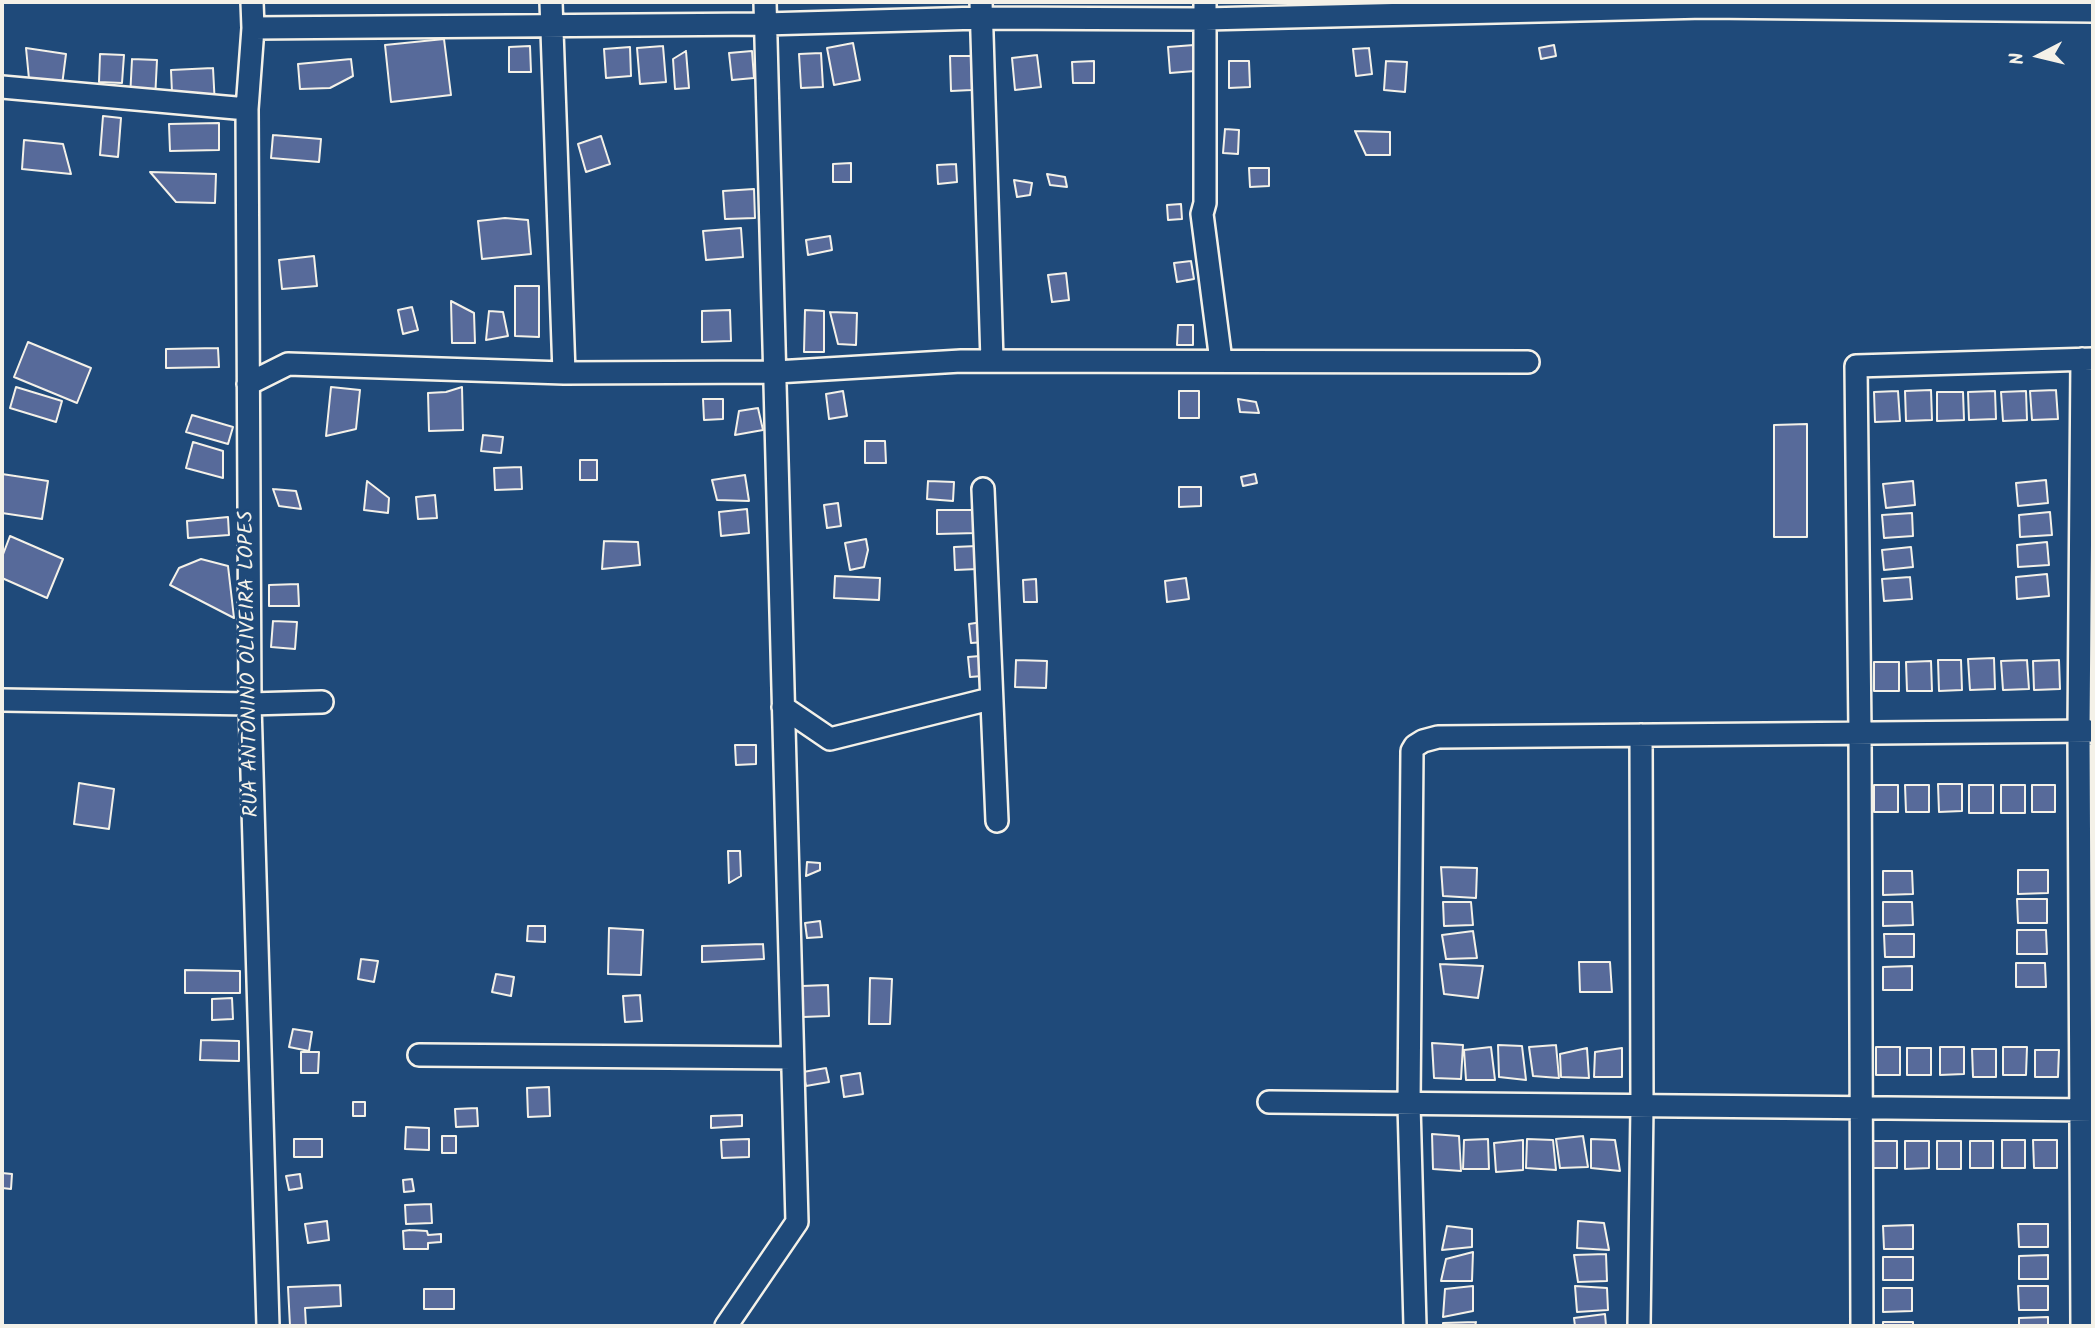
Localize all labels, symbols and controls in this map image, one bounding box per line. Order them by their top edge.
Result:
north arrow [2004,21,2074,91]
text: N [2003,51,2034,66]
street label: RUA ANTONINO OLIVEIRA LOPES [236,510,266,818]

